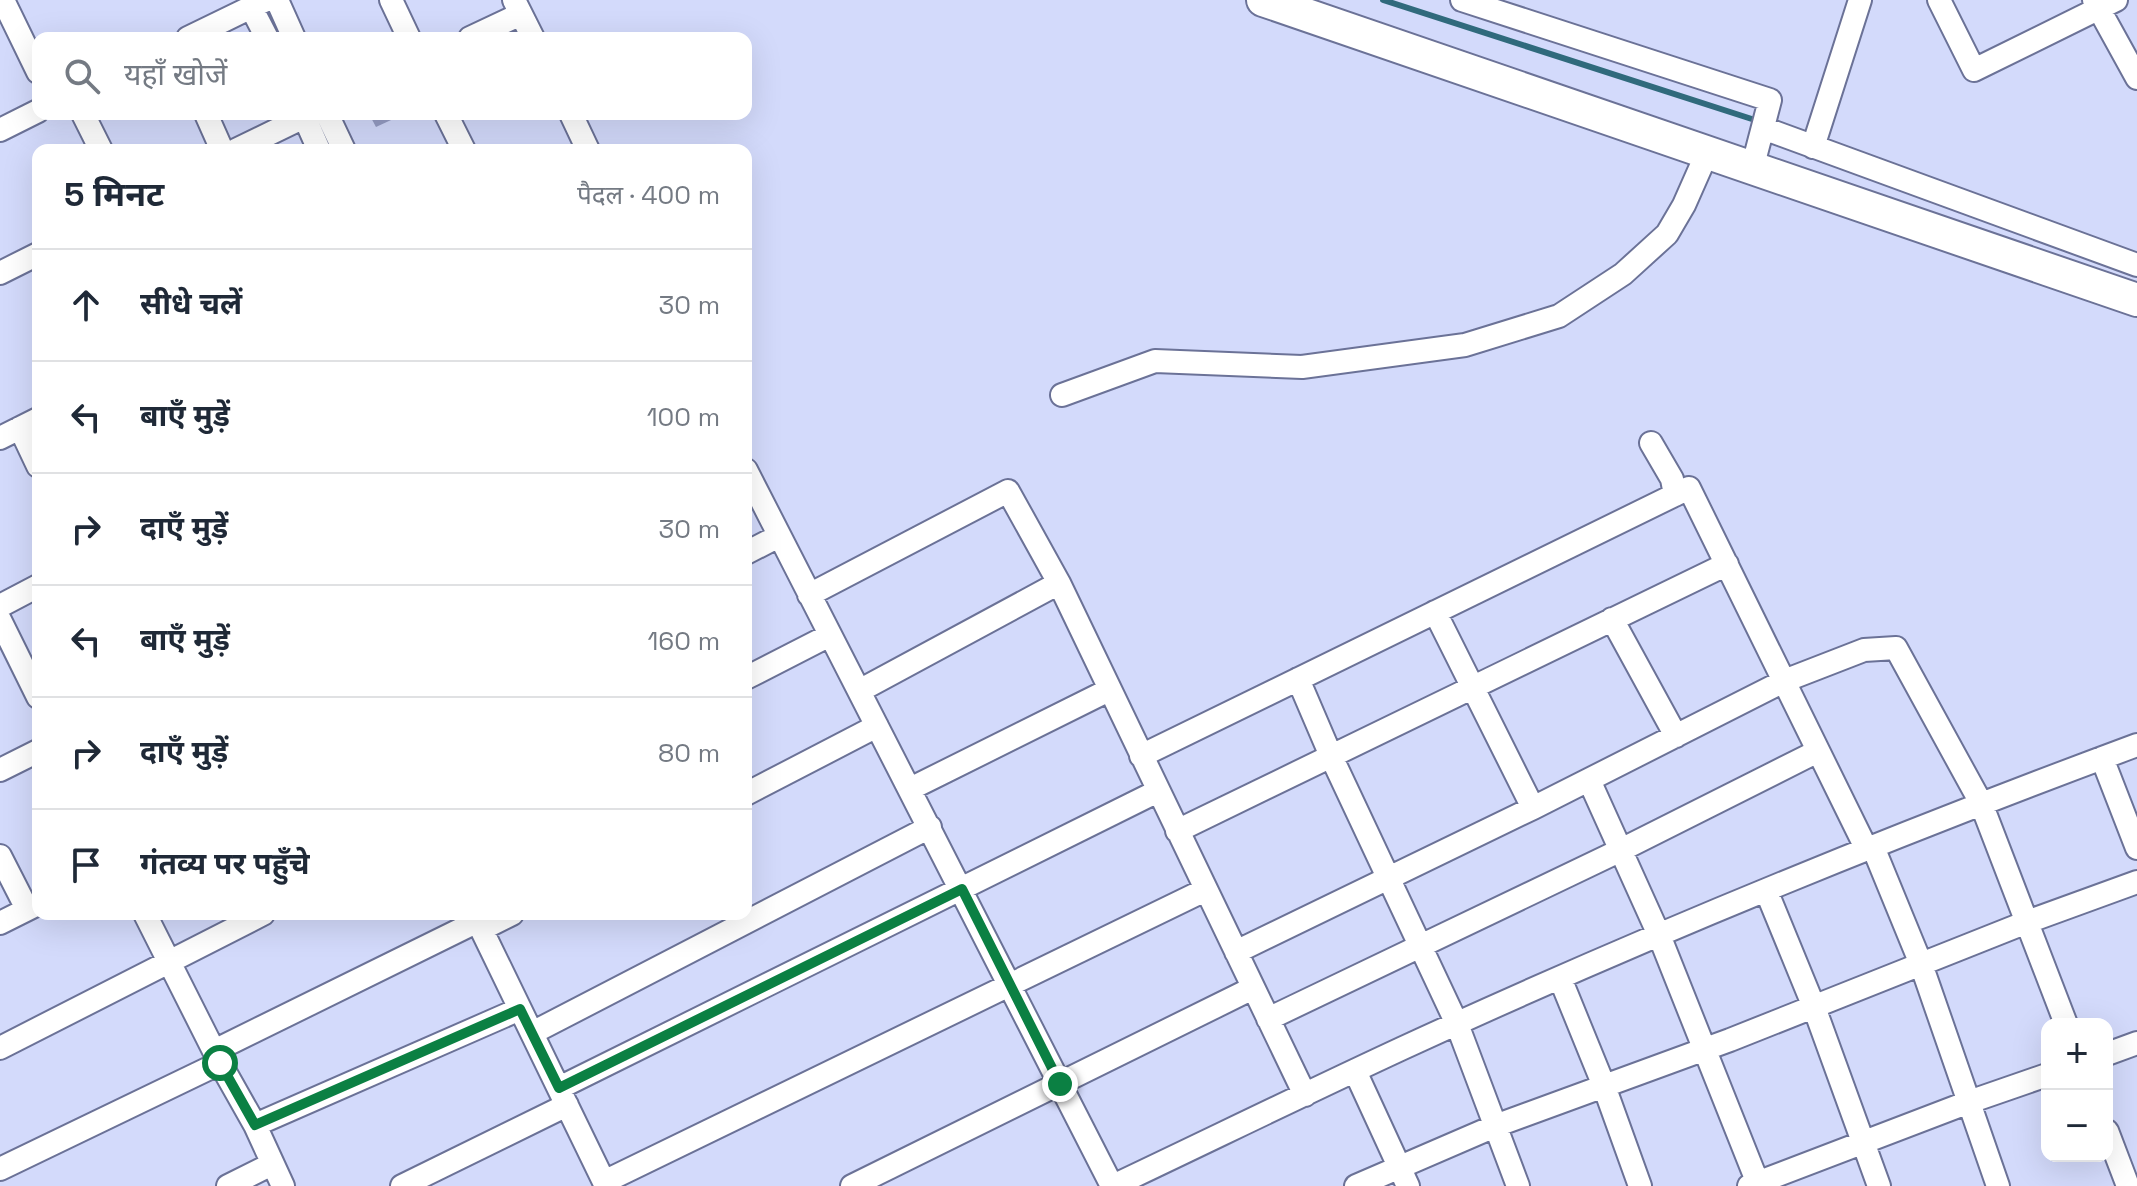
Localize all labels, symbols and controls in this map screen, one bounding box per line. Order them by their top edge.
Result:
search box [32,32,752,120]
icon: search [60,54,104,98]
text: यहाँ खोजें [124,55,227,94]
text: 5 मिनट [64,173,164,216]
text: पैदल · 400 m [577,178,720,212]
icon: ahead [64,283,108,327]
text: सीधे चलें [140,284,242,323]
text: 30 m [659,288,720,322]
icon: left [64,395,108,439]
text: बाएँ मुड़ें [140,396,230,435]
text: 100 m [647,400,720,434]
icon: right [64,507,108,551]
text: दाएँ मुड़ें [140,508,228,547]
text: 30 m [659,512,720,546]
icon: left [64,619,108,663]
text: बाएँ मुड़ें [140,620,230,659]
text: 160 m [648,624,720,658]
icon: right [64,731,108,775]
text: दाएँ मुड़ें [140,732,228,771]
text: 80 m [658,736,720,770]
icon: arrive [64,843,108,887]
text: गंतव्य पर पहुँचे [140,844,309,883]
map controls [2041,1018,2113,1162]
button: + [2041,1018,2113,1090]
route start [202,1045,238,1081]
route end [1042,1066,1078,1102]
button: − [2041,1090,2113,1162]

